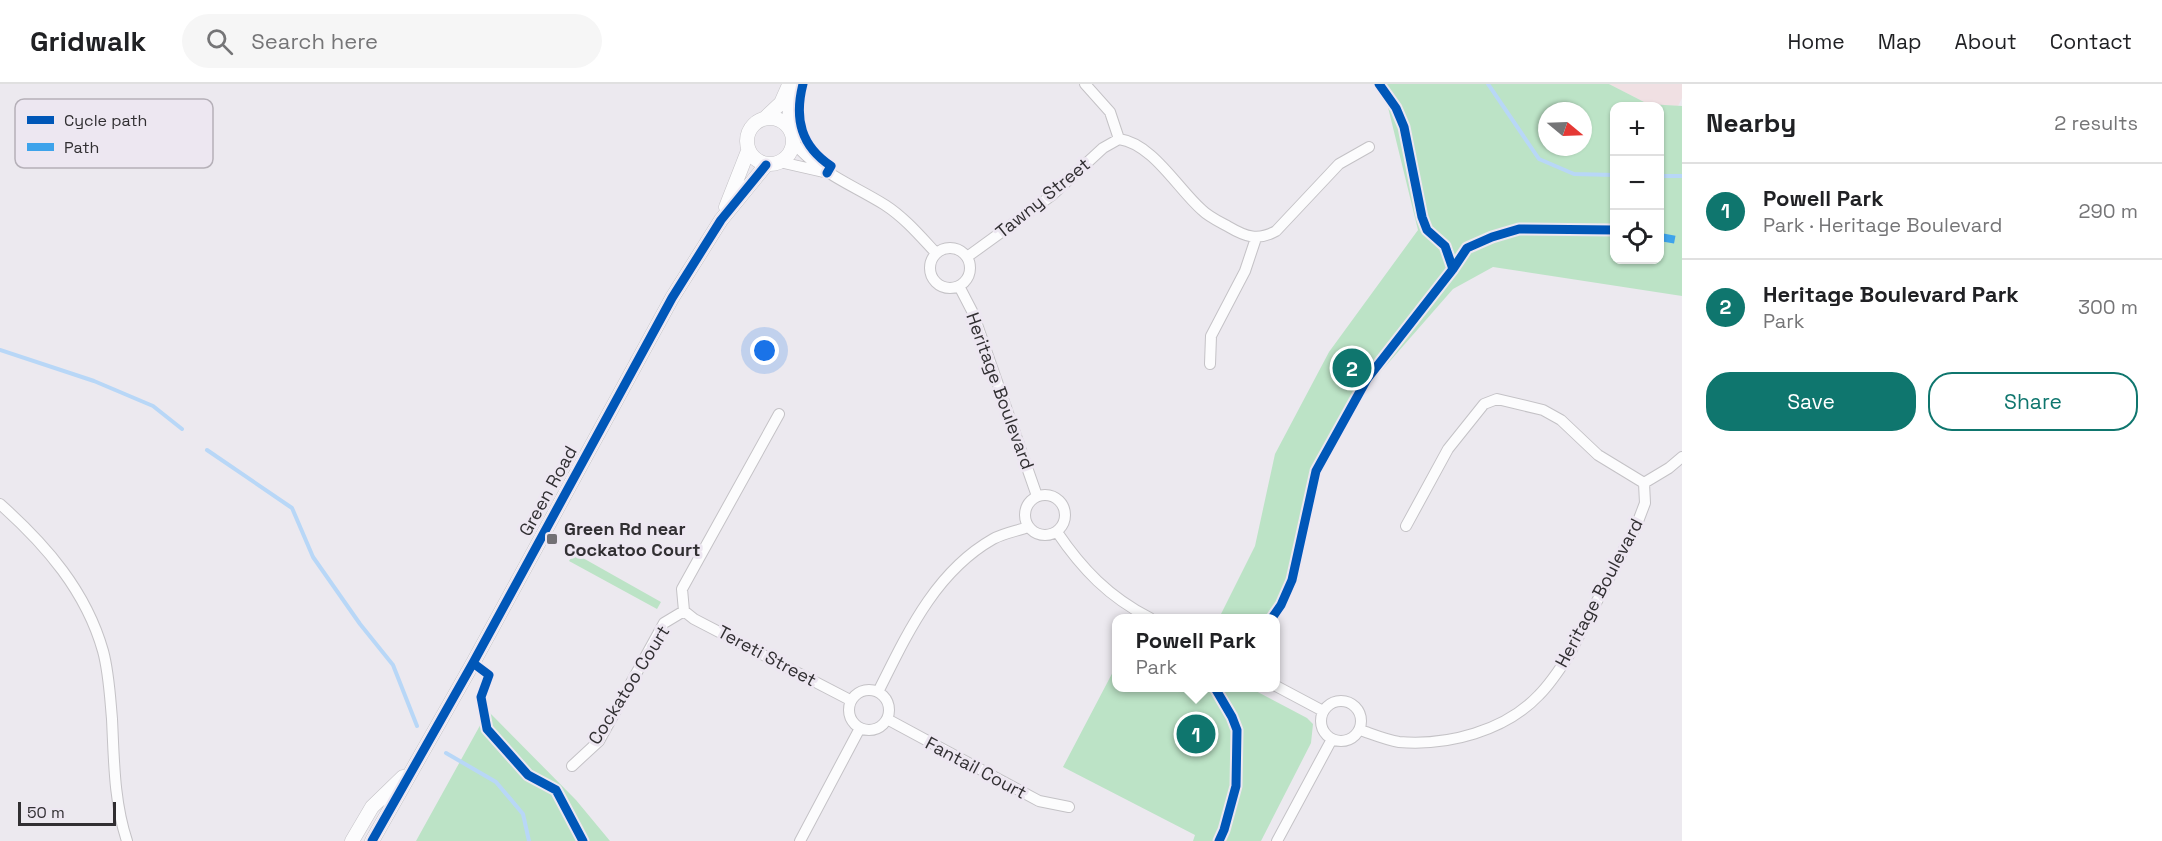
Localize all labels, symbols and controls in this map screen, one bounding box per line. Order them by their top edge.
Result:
search box [182,14,602,68]
text: Gridwalk [30,23,146,59]
icon: search [203,25,236,58]
text: Search here [251,27,378,55]
text: Home [1787,28,1845,55]
text: Map [1878,28,1922,55]
text: About [1955,28,2017,55]
text: Contact [2050,28,2132,55]
legend [15,99,213,168]
north arrow [1538,102,1592,156]
map controls [1610,102,1664,264]
button: + [1610,102,1664,156]
text: Nearby [1706,106,1796,140]
text: Cycle path [64,110,147,131]
text: 2 results [2054,110,2138,136]
text: Path [64,137,99,158]
street label: Tawny Street [991,152,1095,243]
button: − [1610,156,1664,210]
text: Powell Park [1763,184,1884,212]
text: 1 [1721,198,1730,224]
text: 290 m [2079,198,2138,224]
button: locate [1610,210,1664,264]
text: Park · Heritage Boulevard [1763,212,2002,238]
text: Heritage Boulevard Park [1763,280,2019,308]
text: 2 [1720,294,1731,320]
text: 300 m [2078,294,2138,320]
text: Park [1763,308,1805,334]
street label: Heritage Boulevard [961,309,1040,472]
your location [750,336,779,365]
pin: 2 [1332,346,1372,390]
button: Save [1706,372,1916,431]
button: Share [1928,372,2138,431]
street label: Green Road [513,442,582,540]
street label: Heritage Boulevard [1550,514,1648,671]
place label: Green Rd near Cockatoo Court [564,517,700,561]
marker: Green Rd near Cockatoo Court [545,532,559,546]
popup [1112,614,1280,692]
street label: Tereti Street [714,620,821,691]
street label: Cockatoo Court [583,621,674,749]
text: Powell Park [1136,626,1256,654]
text: Park [1136,654,1177,680]
pin: 1 [1176,712,1216,756]
street label: Fantail Court [922,731,1031,804]
scale bar [18,799,116,826]
text: 50 m [27,802,65,823]

